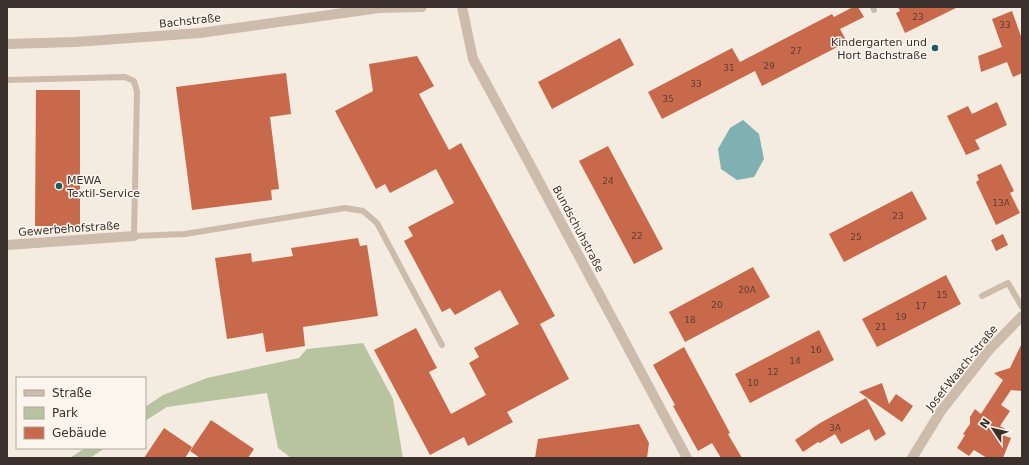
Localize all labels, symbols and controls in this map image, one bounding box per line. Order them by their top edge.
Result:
street label: Bachstraße [158,11,222,31]
house number: 23 [912,12,924,22]
house number: 33 [999,20,1011,30]
place label: Kindergarten und Hort Bachstraße [831,36,927,62]
marker: Kindergarten und Hort Bachstraße [930,43,940,53]
house number: 27 [790,46,802,56]
house number: 29 [763,61,775,71]
house number: 31 [723,63,735,73]
house number: 33 [690,79,702,89]
house number: 35 [662,94,674,104]
place label: MEWA Textil-Service [66,174,140,200]
house number: 24 [602,176,614,186]
marker: MEWA Textil-Service [54,181,64,191]
street label: Bundschuhstraße [550,183,606,275]
house number: 13A [992,198,1011,208]
house number: 23 [892,211,904,221]
street label: Gewerbehofstraße [18,219,121,239]
house number: 22 [631,231,643,241]
house number: 25 [850,232,862,242]
house number: 20A [738,285,757,295]
house number: 15 [936,290,948,300]
house number: 20 [711,300,723,310]
house number: 17 [915,301,927,311]
house number: 19 [895,312,907,322]
house number: 18 [684,315,696,325]
house number: 21 [875,322,887,332]
street label: Josef-Waach-Straße [923,322,1001,414]
house number: 16 [810,345,822,355]
house number: 14 [789,356,801,366]
house number: 12 [767,367,779,377]
legend [16,377,146,449]
house number: 10 [747,378,759,388]
text: Straße [52,386,92,400]
text: Park [52,406,78,420]
north arrow [973,409,1013,449]
text: N [977,416,993,431]
house number: 3A [829,423,842,433]
text: Gebäude [52,426,106,440]

